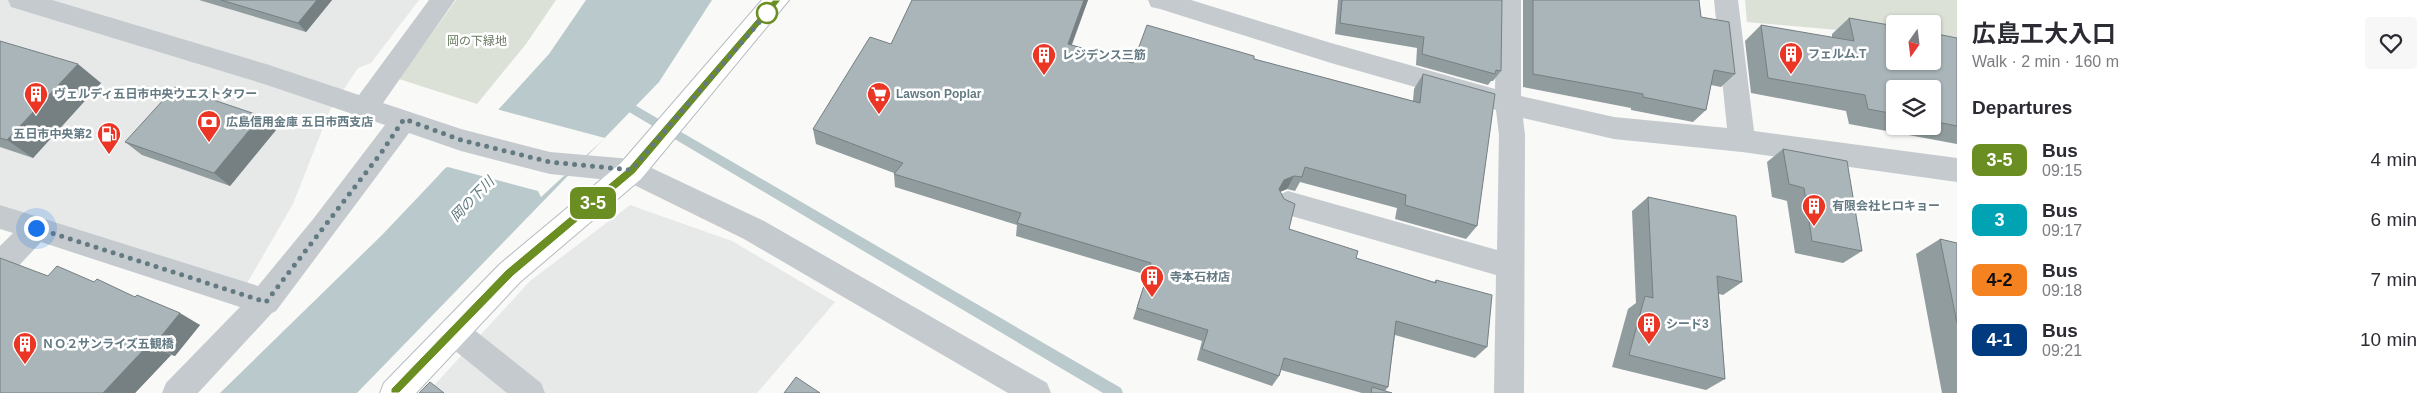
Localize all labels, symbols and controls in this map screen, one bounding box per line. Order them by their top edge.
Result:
unlabelled marker [756,2,778,24]
north arrow [1886,15,1941,70]
map controls [1886,15,1941,135]
button: heart [2365,17,2417,69]
text: 広島工大入口 [1972,20,2116,47]
park label: 岡の下緑地 [447,34,507,48]
building icon: フェルム.T [1778,41,1804,75]
building icon: レジデンス三筋 [1031,42,1057,76]
place label: フェルム.T [1808,47,1867,61]
place label: レジデンス三筋 [1062,48,1146,62]
text: Walk · 2 min · 160 m [1972,53,2119,70]
button: layers [1886,80,1941,135]
building icon: ヴェルディ五日市中央ウエストタワー [23,81,49,115]
supermarket icon: Lawson Poplar [866,81,892,115]
place label: ヴェルディ五日市中央ウエストタワー [54,87,257,101]
place label: Lawson Poplar [896,87,982,101]
text: Departures [1972,97,2072,118]
bank icon: 広島信用金庫 五日市西支店 [196,109,222,143]
place label: 広島信用金庫 五日市西支店 [226,115,373,129]
fuel station icon: 五日市中央第2 [96,121,122,155]
place label: 五日市中央第2 [13,127,92,141]
text: Bus [2042,140,2078,161]
text: 4 min [2371,149,2417,170]
text: 3-5 [1986,150,2013,170]
text: 09:15 [2042,162,2082,179]
water label: 岡の下川 [447,172,499,225]
line badge: 3-5 [564,187,622,219]
text: 3-5 [580,193,606,213]
building icon: 有限会社ヒロキョー [1801,193,1827,227]
place label: 有限会社ヒロキョー [1832,199,1940,213]
text: Bus [2042,200,2078,221]
text: 6 min [2371,209,2417,230]
text: 3 [1994,210,2005,230]
your location [24,216,49,241]
text: 09:17 [2042,222,2082,239]
text: Bus [2042,260,2078,281]
building icon: 寺本石材店 [1139,264,1165,298]
text: 7 min [2371,269,2417,290]
place label: 寺本石材店 [1170,270,1230,284]
text: 4-2 [1986,270,2013,290]
text: 09:18 [2042,282,2082,299]
building icon: シード3 [1636,311,1662,345]
place label: シード3 [1666,317,1709,331]
text: Bus [2042,320,2078,341]
text: 10 min [2360,329,2417,350]
text: 4-1 [1986,330,2013,350]
building icon: ＮＯ２サンライズ五観橋 [12,331,38,365]
place label: ＮＯ２サンライズ五観橋 [42,337,175,351]
text: 09:21 [2042,342,2082,359]

